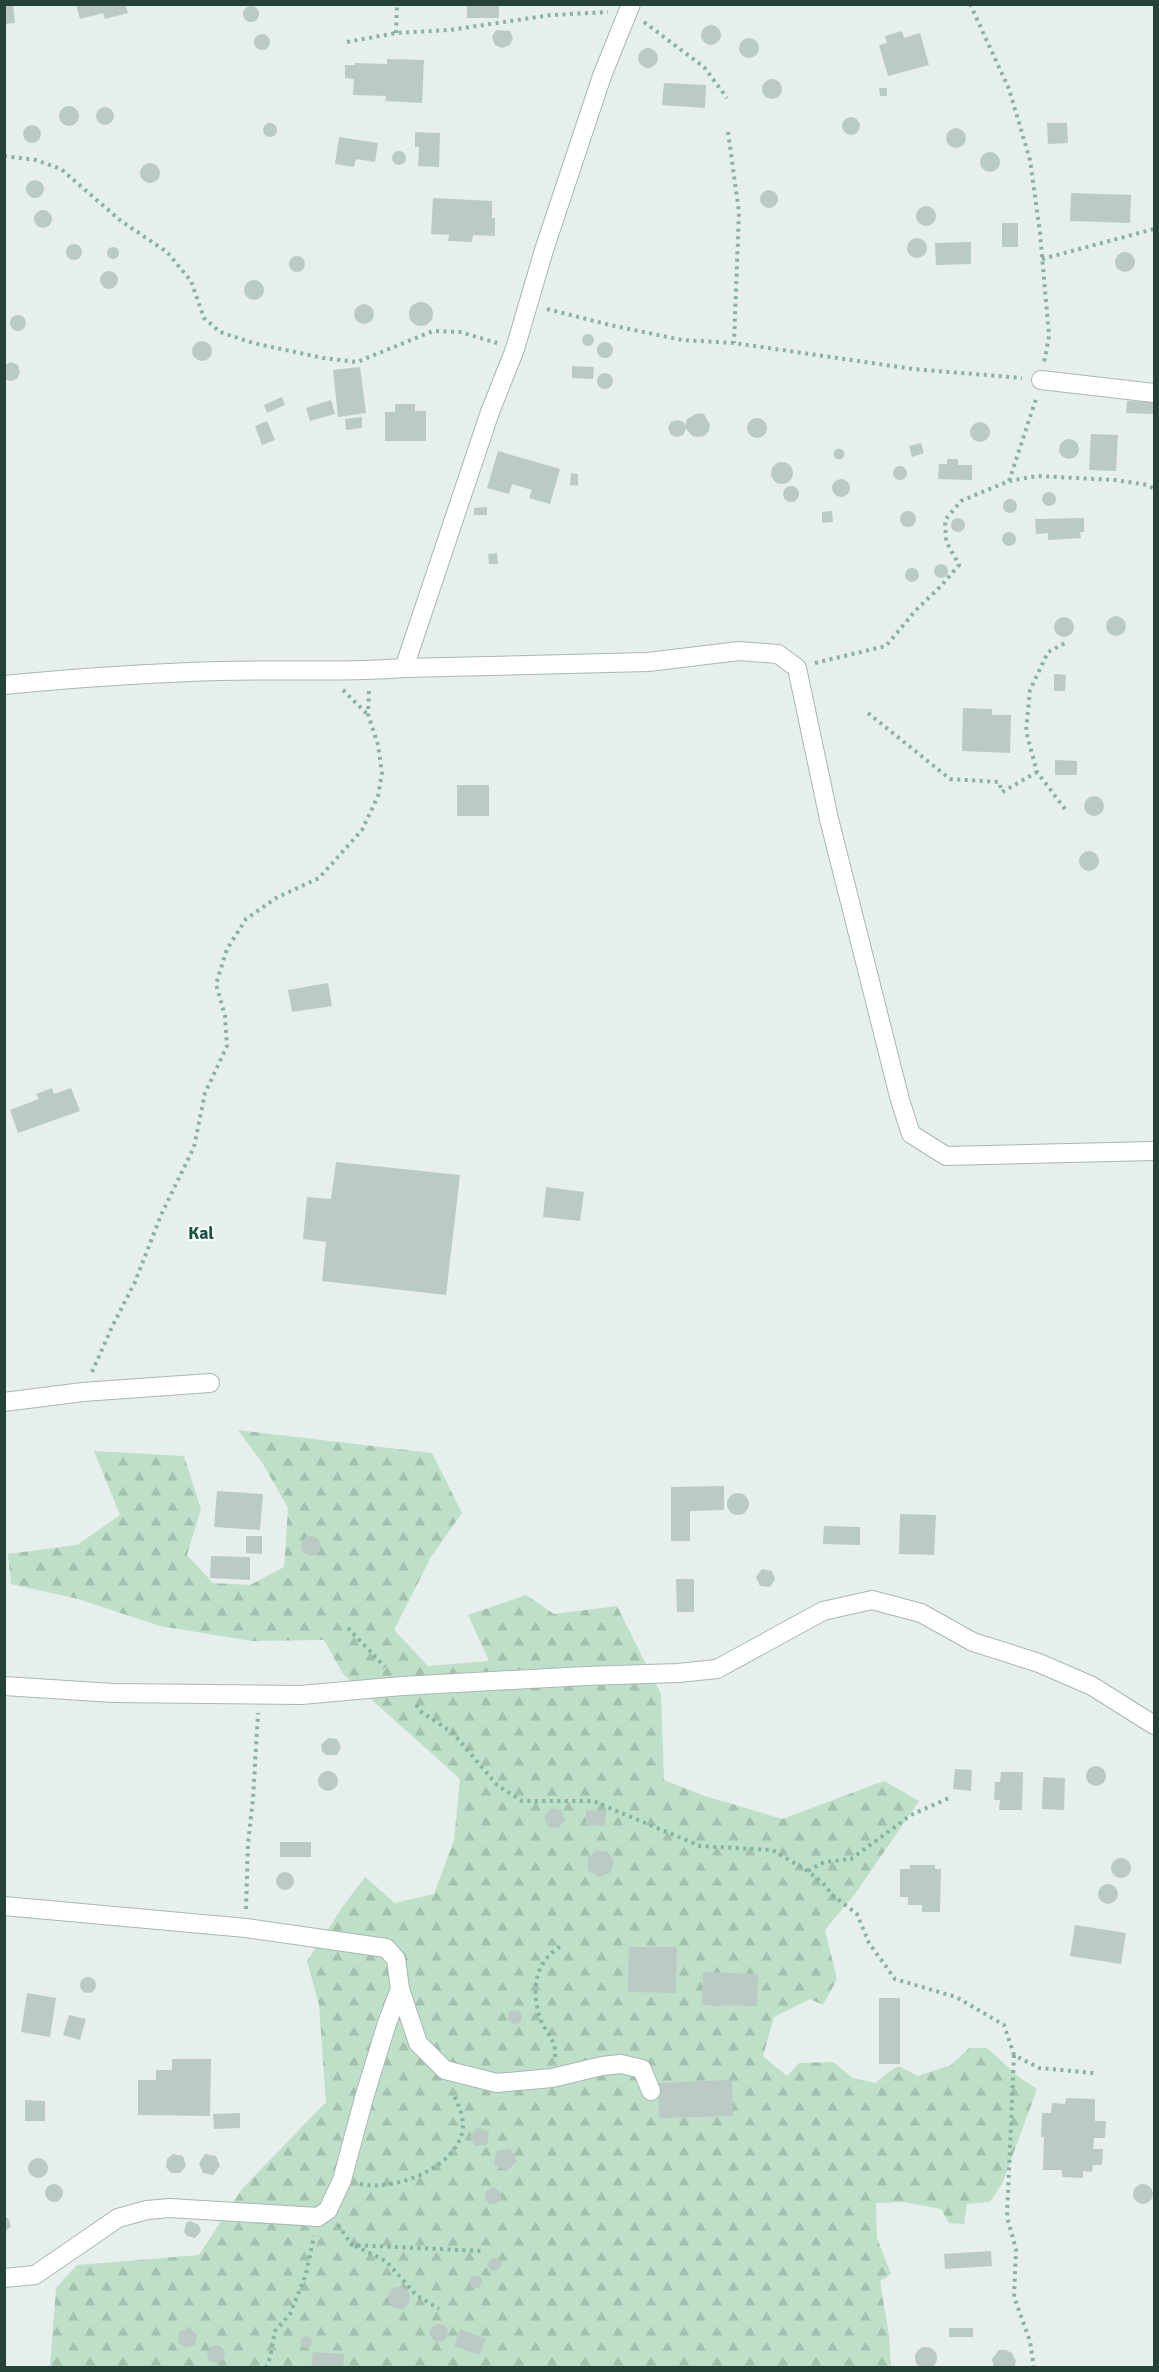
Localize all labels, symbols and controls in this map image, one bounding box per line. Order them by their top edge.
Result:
district label: Kal [188,1222,214,1244]

